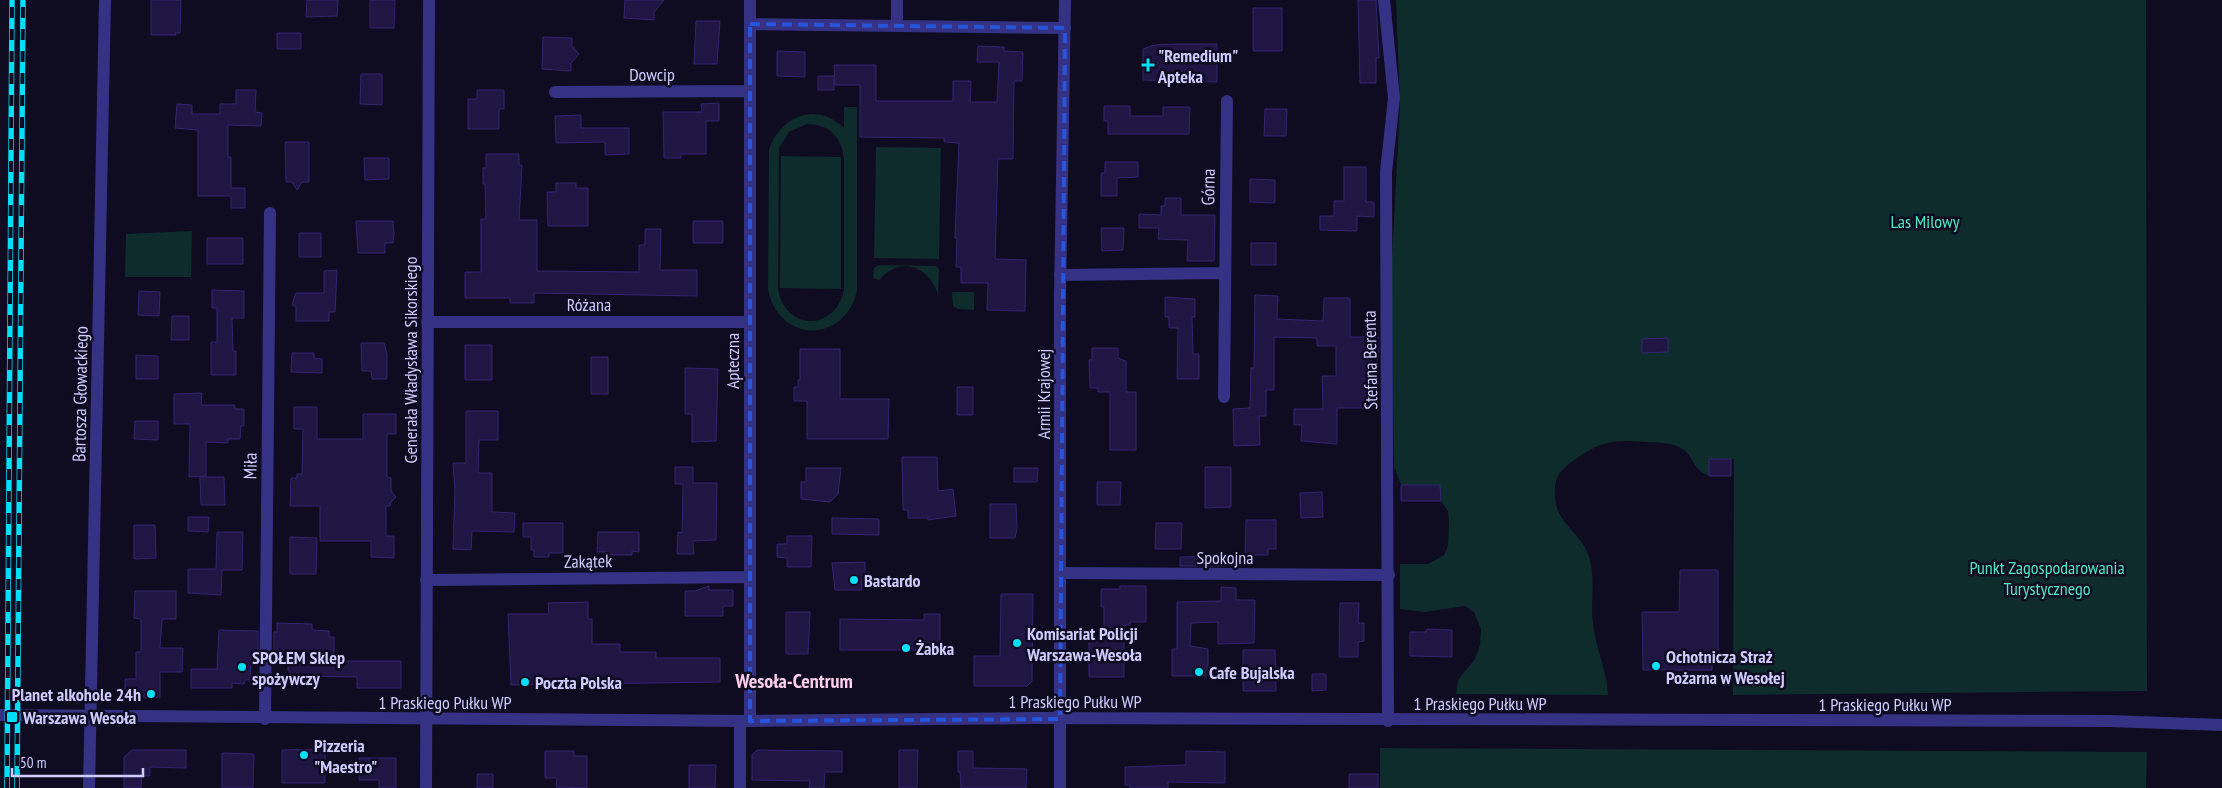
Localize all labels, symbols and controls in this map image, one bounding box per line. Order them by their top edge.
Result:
place label: "Remedium" Apteka [1157,44,1238,88]
marker: "Remedium" Apteka [1142,59,1154,71]
street label: Dowcip [629,63,675,86]
street label: Górna [1196,168,1220,206]
park label: Las Milowy [1890,210,1960,233]
street label: Generała Władysława Sikorskiego [399,256,422,463]
street label: Różana [567,293,611,316]
street label: Stefana Berenta [1358,310,1382,410]
street label: Bartosza Głowackiego [67,326,93,462]
street label: Apteczna [721,333,744,389]
street label: Armii Krajowej [1032,349,1055,439]
street label: Miła [238,452,262,480]
street label: Spokojna [1197,546,1253,569]
street label: Zakątek [564,549,612,573]
park label: Punkt Zagospodarowania Turystycznego [1969,556,2125,600]
place label: Bastardo [864,569,921,592]
marker: Bastardo [848,574,860,586]
place label: Komisariat Policji Warszawa-Wesoła [1026,622,1142,666]
place label: Żabka [916,637,954,660]
marker: Komisariat Policji Warszawa-Wesoła [1011,637,1023,649]
marker: Żabka [900,642,912,654]
place label: Ochotnicza Straż Pożarna w Wesołej [1666,645,1785,689]
place label: SPOŁEM Sklep spożywczy [252,646,345,690]
marker: Ochotnicza Straż Pożarna w Wesołej [1650,660,1662,672]
marker: SPOŁEM Sklep spożywczy [236,661,248,673]
place label: Cafe Bujalska [1209,661,1295,684]
marker: Cafe Bujalska [1193,666,1205,678]
district label: Wesoła-Centrum [734,668,853,694]
place label: Poczta Polska [535,671,622,694]
marker: Poczta Polska [519,676,531,688]
place label: Planet alkohole 24h [12,683,141,706]
marker: Planet alkohole 24h [145,688,157,700]
street label: 1 Praskiego Pułku WP [1008,690,1142,713]
street label: 1 Praskiego Pułku WP [378,691,512,714]
street label: 1 Praskiego Pułku WP [1413,692,1547,715]
street label: 1 Praskiego Pułku WP [1818,693,1952,716]
place label: Warszawa Wesoła [22,706,136,729]
marker: Warszawa Wesoła [5,710,19,724]
place label: Pizzeria "Maestro" [314,734,377,778]
scale bar [12,746,144,778]
marker: Pizzeria "Maestro" [298,749,310,761]
text: 50 m [20,753,46,772]

